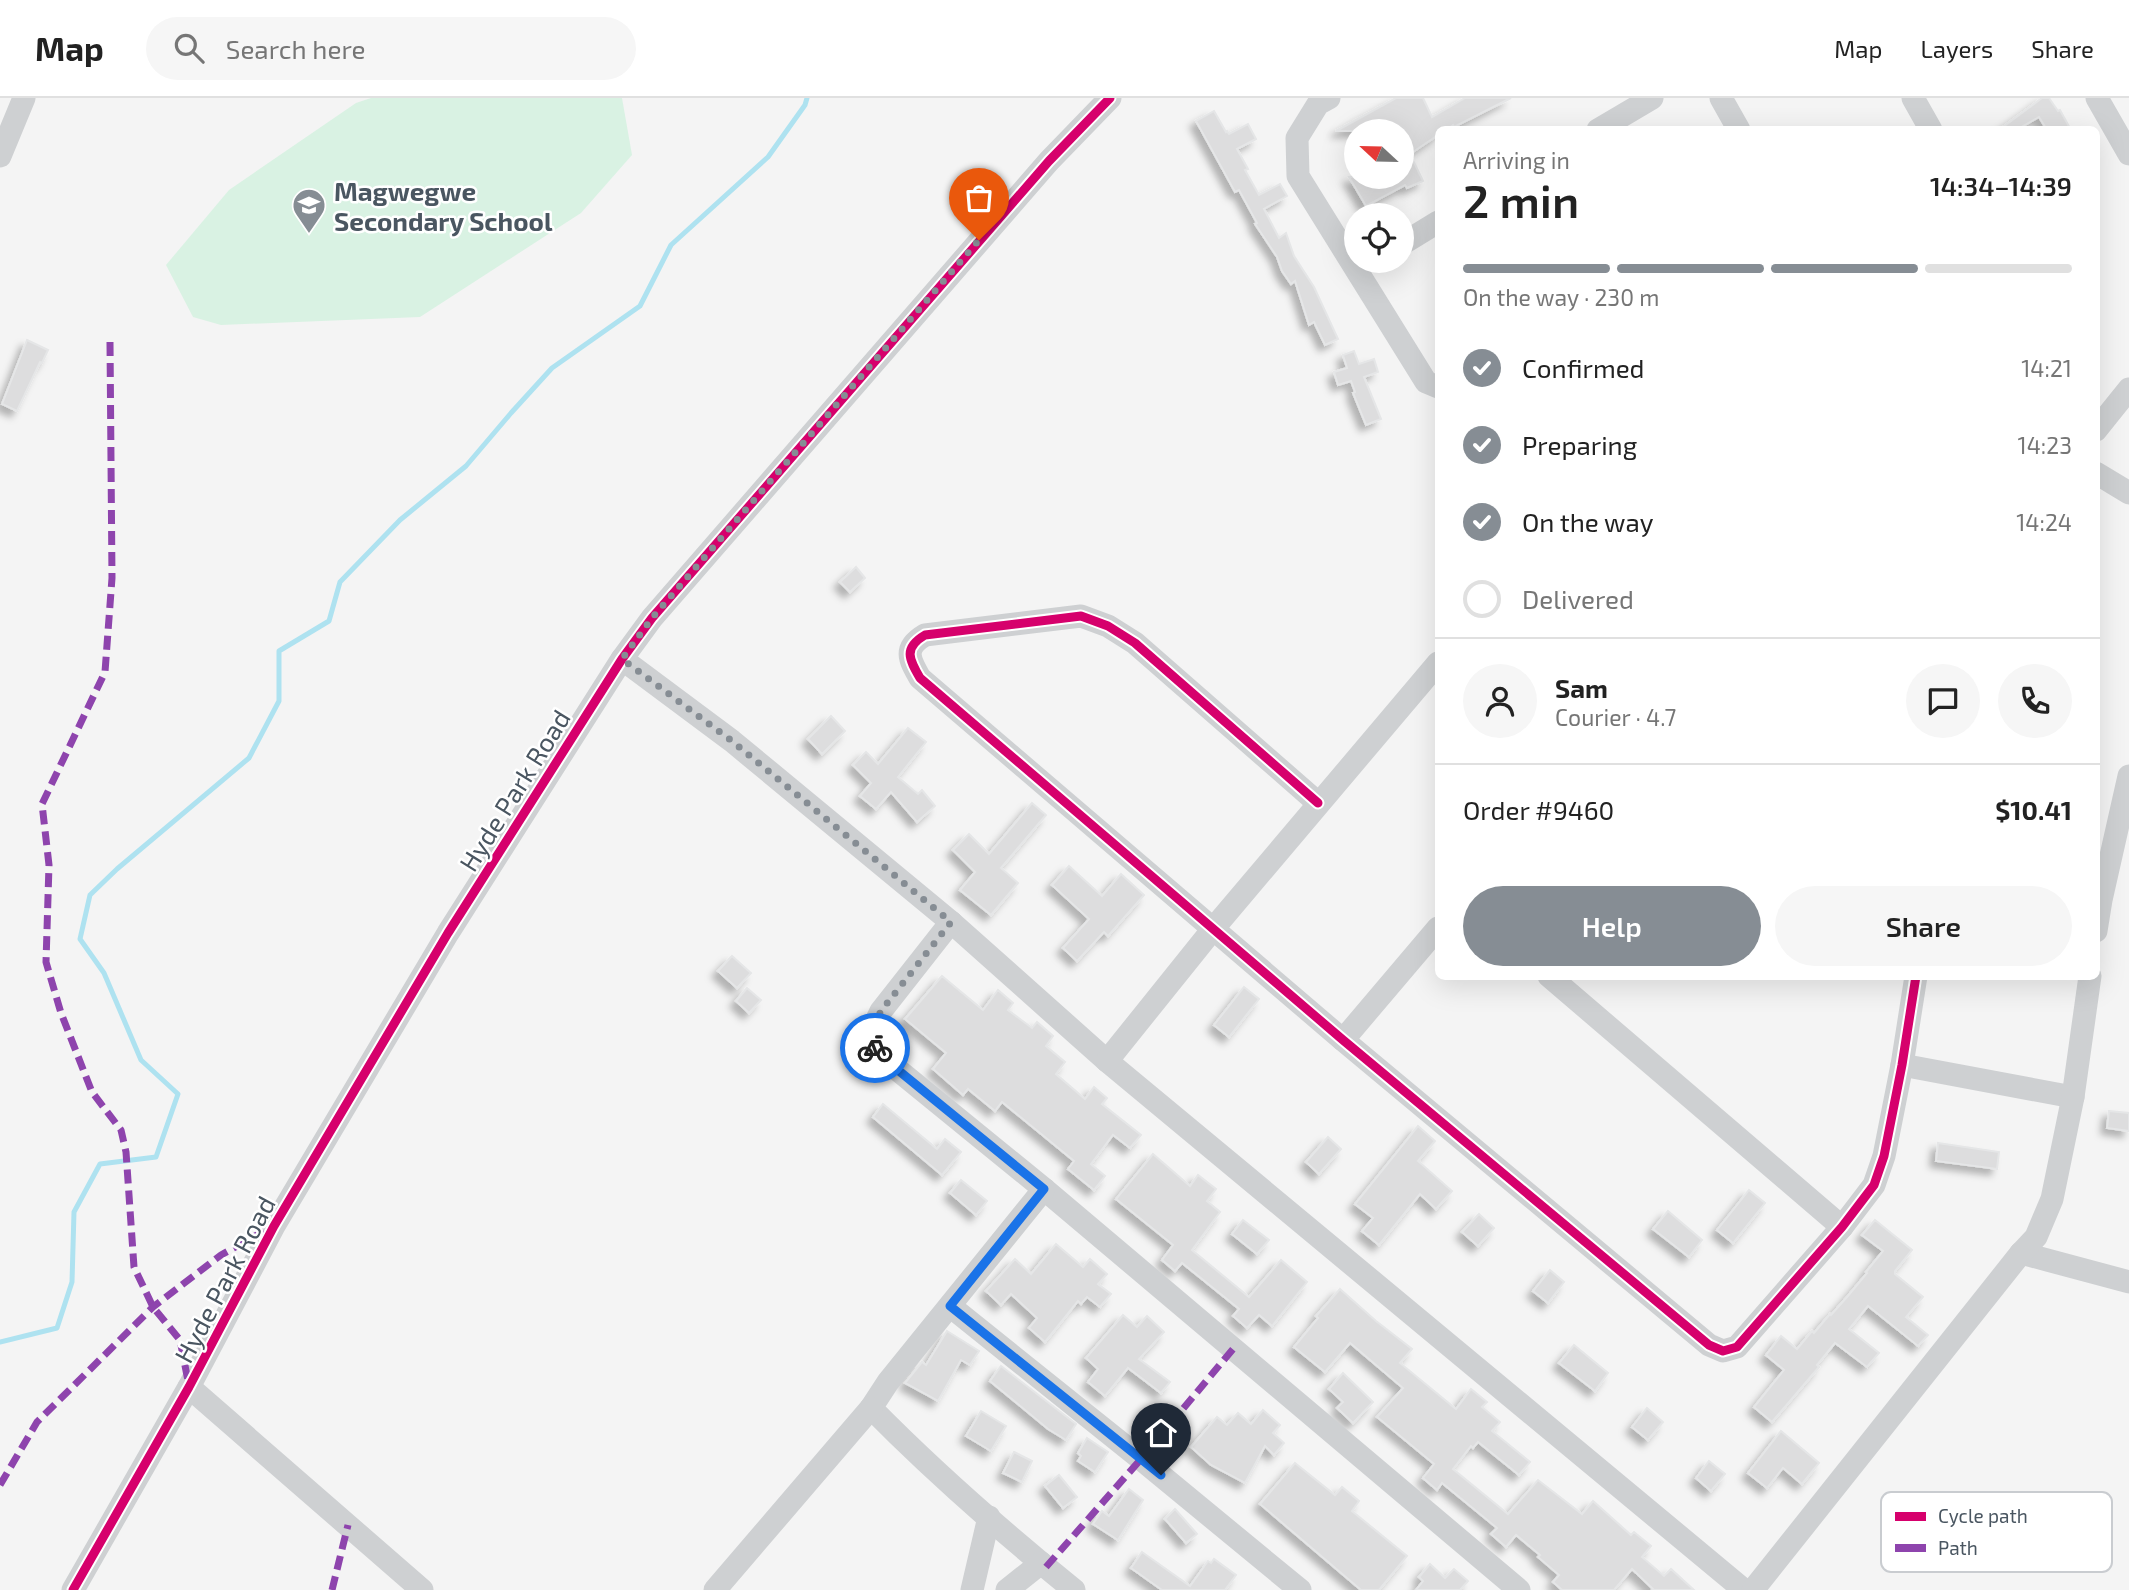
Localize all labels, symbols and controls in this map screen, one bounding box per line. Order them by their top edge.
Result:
search box [146,17,636,80]
text: Map [35,28,104,68]
icon: search [170,29,208,67]
text: Search here [226,33,365,64]
text: Map [1834,34,1882,63]
text: Layers [1920,34,1993,63]
text: Share [2031,34,2094,63]
north arrow [1344,119,1414,189]
map controls [1344,119,1414,273]
text: Arriving in [1463,146,1570,174]
pin [949,168,1009,240]
text: 14:34–14:39 [1930,170,2072,201]
text: 2 min [1463,172,1579,227]
place label: Magwegwe Secondary School [334,175,553,237]
icon: bag [960,179,998,217]
school or university icon: Magwegwe Secondary School [290,186,328,235]
button: locate [1344,203,1414,273]
text: On the way · 230 m [1463,283,1659,311]
icon: check [1463,349,1501,387]
text: Confirmed [1522,352,1645,383]
text: 14:21 [2021,354,2072,382]
icon: check [1463,426,1501,464]
text: Preparing [1522,429,1637,460]
text: 14:23 [2018,431,2072,459]
icon: check [1463,503,1501,541]
text: On the way [1522,506,1653,537]
text: 14:24 [2016,508,2072,536]
text: Delivered [1522,583,1634,614]
button: person [1463,664,1537,738]
button: chat [1906,664,1980,738]
button: phone [1998,664,2072,738]
text: Sam [1555,672,1608,703]
text: Courier · 4.7 [1555,703,1676,731]
street label: Hyde Park Road [452,704,576,876]
text: Order #9460 [1463,794,1614,825]
text: $10.41 [1995,794,2072,825]
button: Help [1463,886,1761,966]
button: Share [1775,886,2072,966]
courier [840,1013,910,1083]
icon: bike [856,1029,894,1067]
street label: Hyde Park Road [167,1190,281,1368]
pin [1131,1403,1191,1475]
icon: home [1142,1414,1180,1452]
legend [1881,1492,2112,1572]
text: Cycle path [1938,1504,2028,1527]
text: Path [1938,1536,1978,1559]

